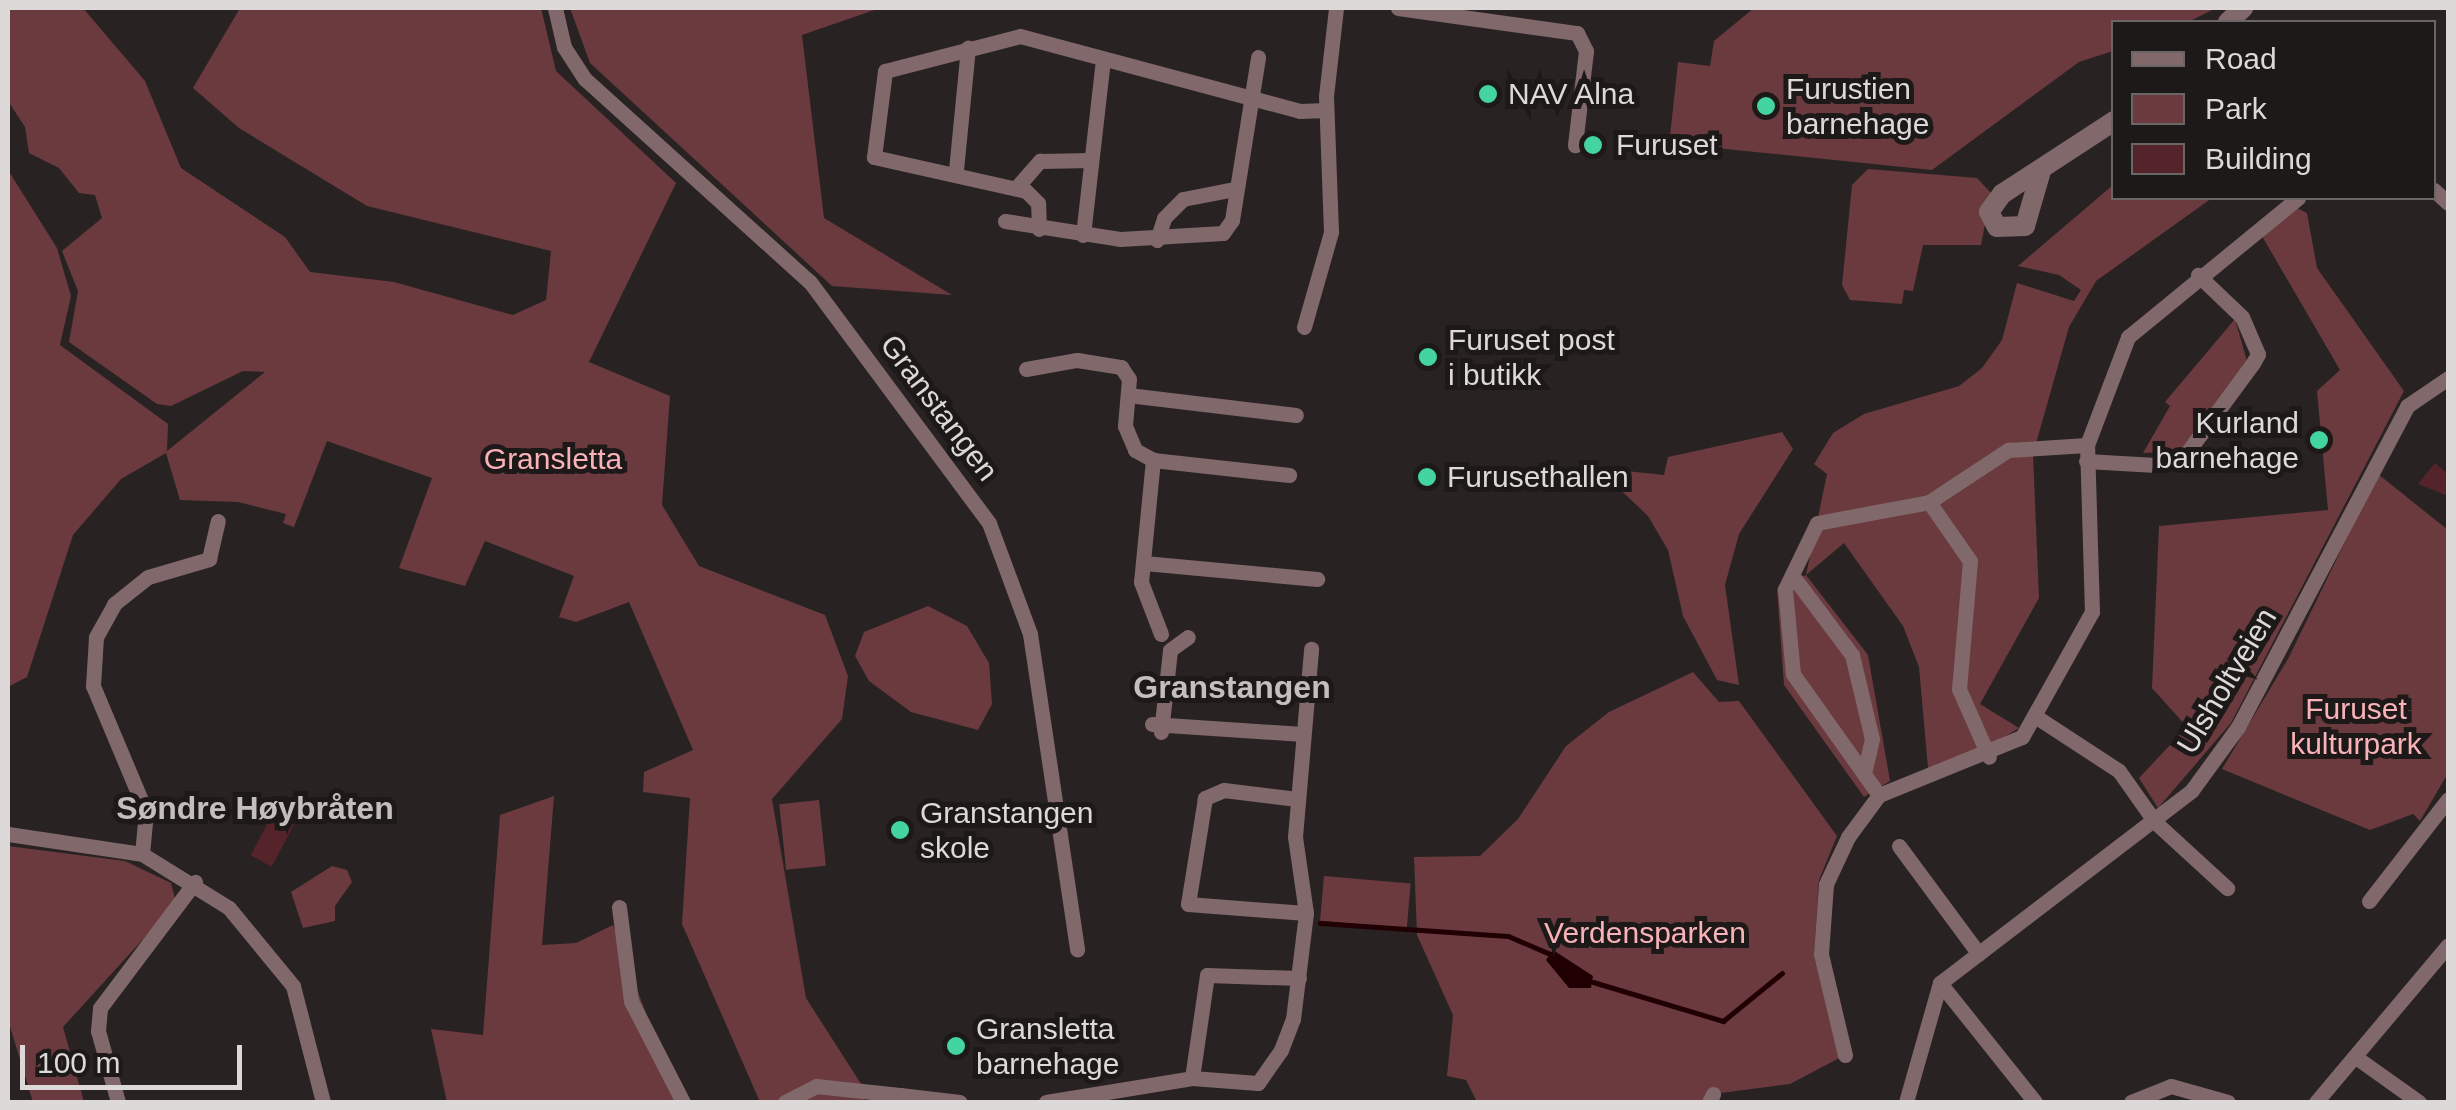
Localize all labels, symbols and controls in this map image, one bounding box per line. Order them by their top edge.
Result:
legend [2111,20,2436,200]
text: Road [2205,42,2277,75]
place label: Furustien barnehage [1786,71,1929,142]
place label: NAV Alna [1508,76,1636,112]
marker: NAV Alna [1477,83,1499,105]
text: Park [2205,92,2267,125]
marker: Furustien barnehage [1755,95,1777,117]
place label: Furuset [1616,127,1718,163]
marker: Furuset [1580,132,1606,158]
text: Building [2205,142,2312,175]
place label: Furuset post i butikk [1448,322,1615,392]
street label: Granstangen [872,328,1006,488]
marker: Furuset post i butikk [1417,346,1439,368]
place label: Kurland barnehage [2156,405,2299,476]
marker: Kurland barnehage [2308,429,2330,451]
park label: Gransletta [484,441,622,477]
place label: Furusethallen [1447,459,1629,495]
marker: Furusethallen [1416,466,1438,488]
street label: Ulsholtveien [2169,602,2285,760]
district label: Granstangen [1133,668,1331,706]
park label: Furuset kulturpark [2290,691,2422,762]
district label: Søndre Høybråten [116,789,394,827]
place label: Granstangen skole [920,795,1093,866]
marker: Granstangen skole [889,819,911,841]
park label: Verdensparken [1544,915,1746,951]
place label: Gransletta barnehage [976,1011,1119,1082]
scale bar [25,1025,248,1087]
marker: Gransletta barnehage [945,1035,967,1057]
text: 100 m [37,1046,120,1079]

